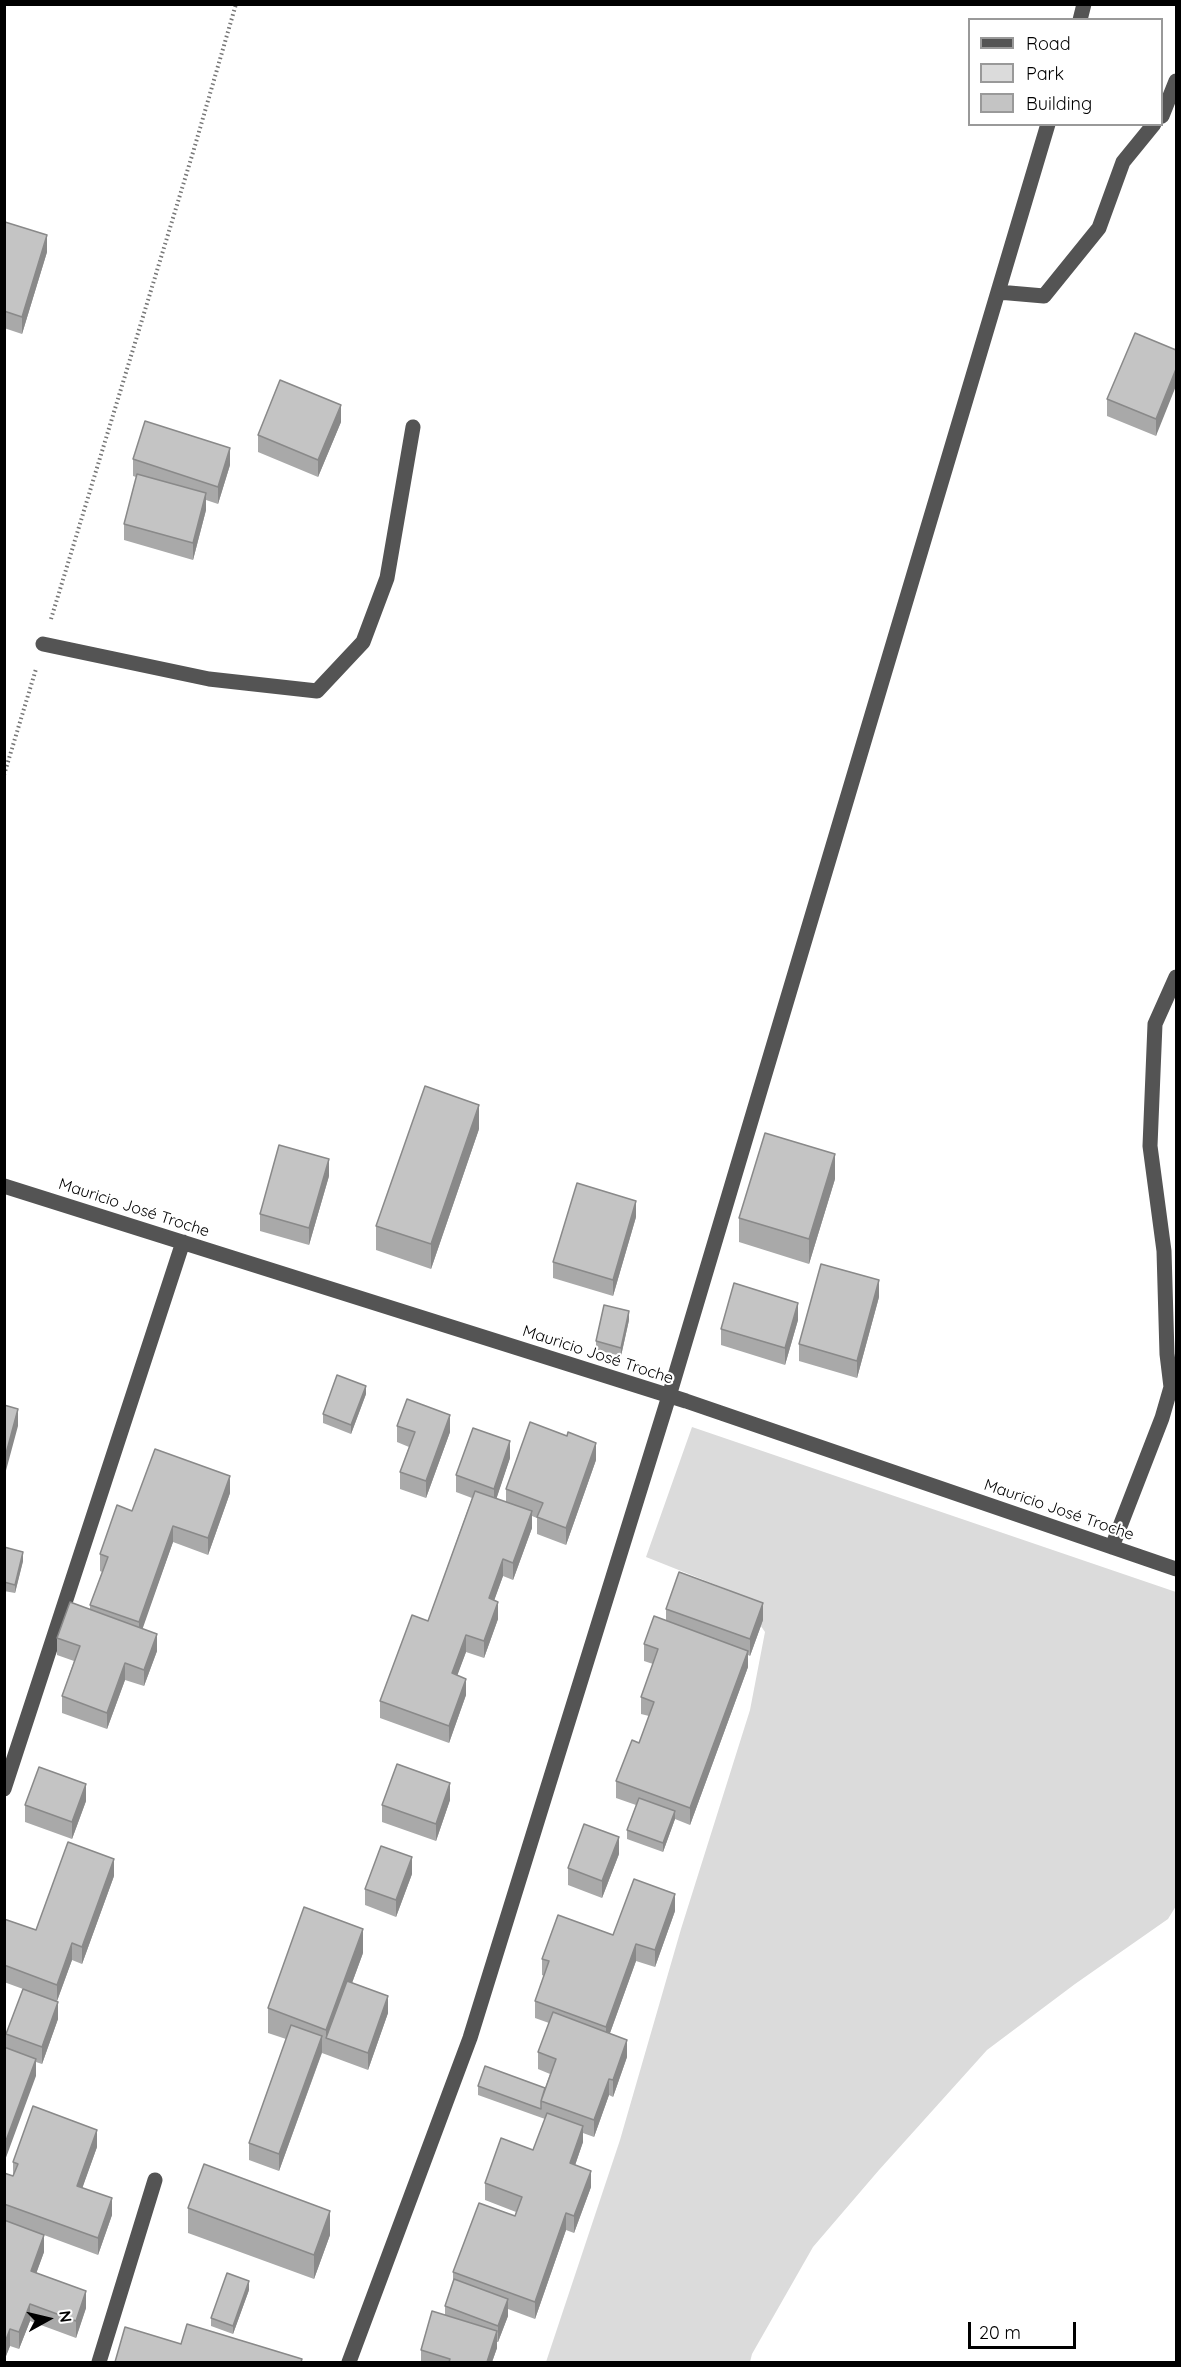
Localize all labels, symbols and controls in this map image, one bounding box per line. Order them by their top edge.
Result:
legend [968,18,1163,126]
text: Road [1026,32,1071,55]
text: Park [1026,62,1064,85]
text: Building [1026,92,1092,115]
street label: Mauricio José Troche [56,1175,212,1241]
street label: Mauricio José Troche [520,1322,676,1388]
street label: Mauricio José Troche [981,1475,1137,1545]
north arrow [18,2289,78,2349]
text: N [55,2309,77,2324]
scale bar [971,2310,1079,2348]
text: 20 m [979,2321,1021,2344]

